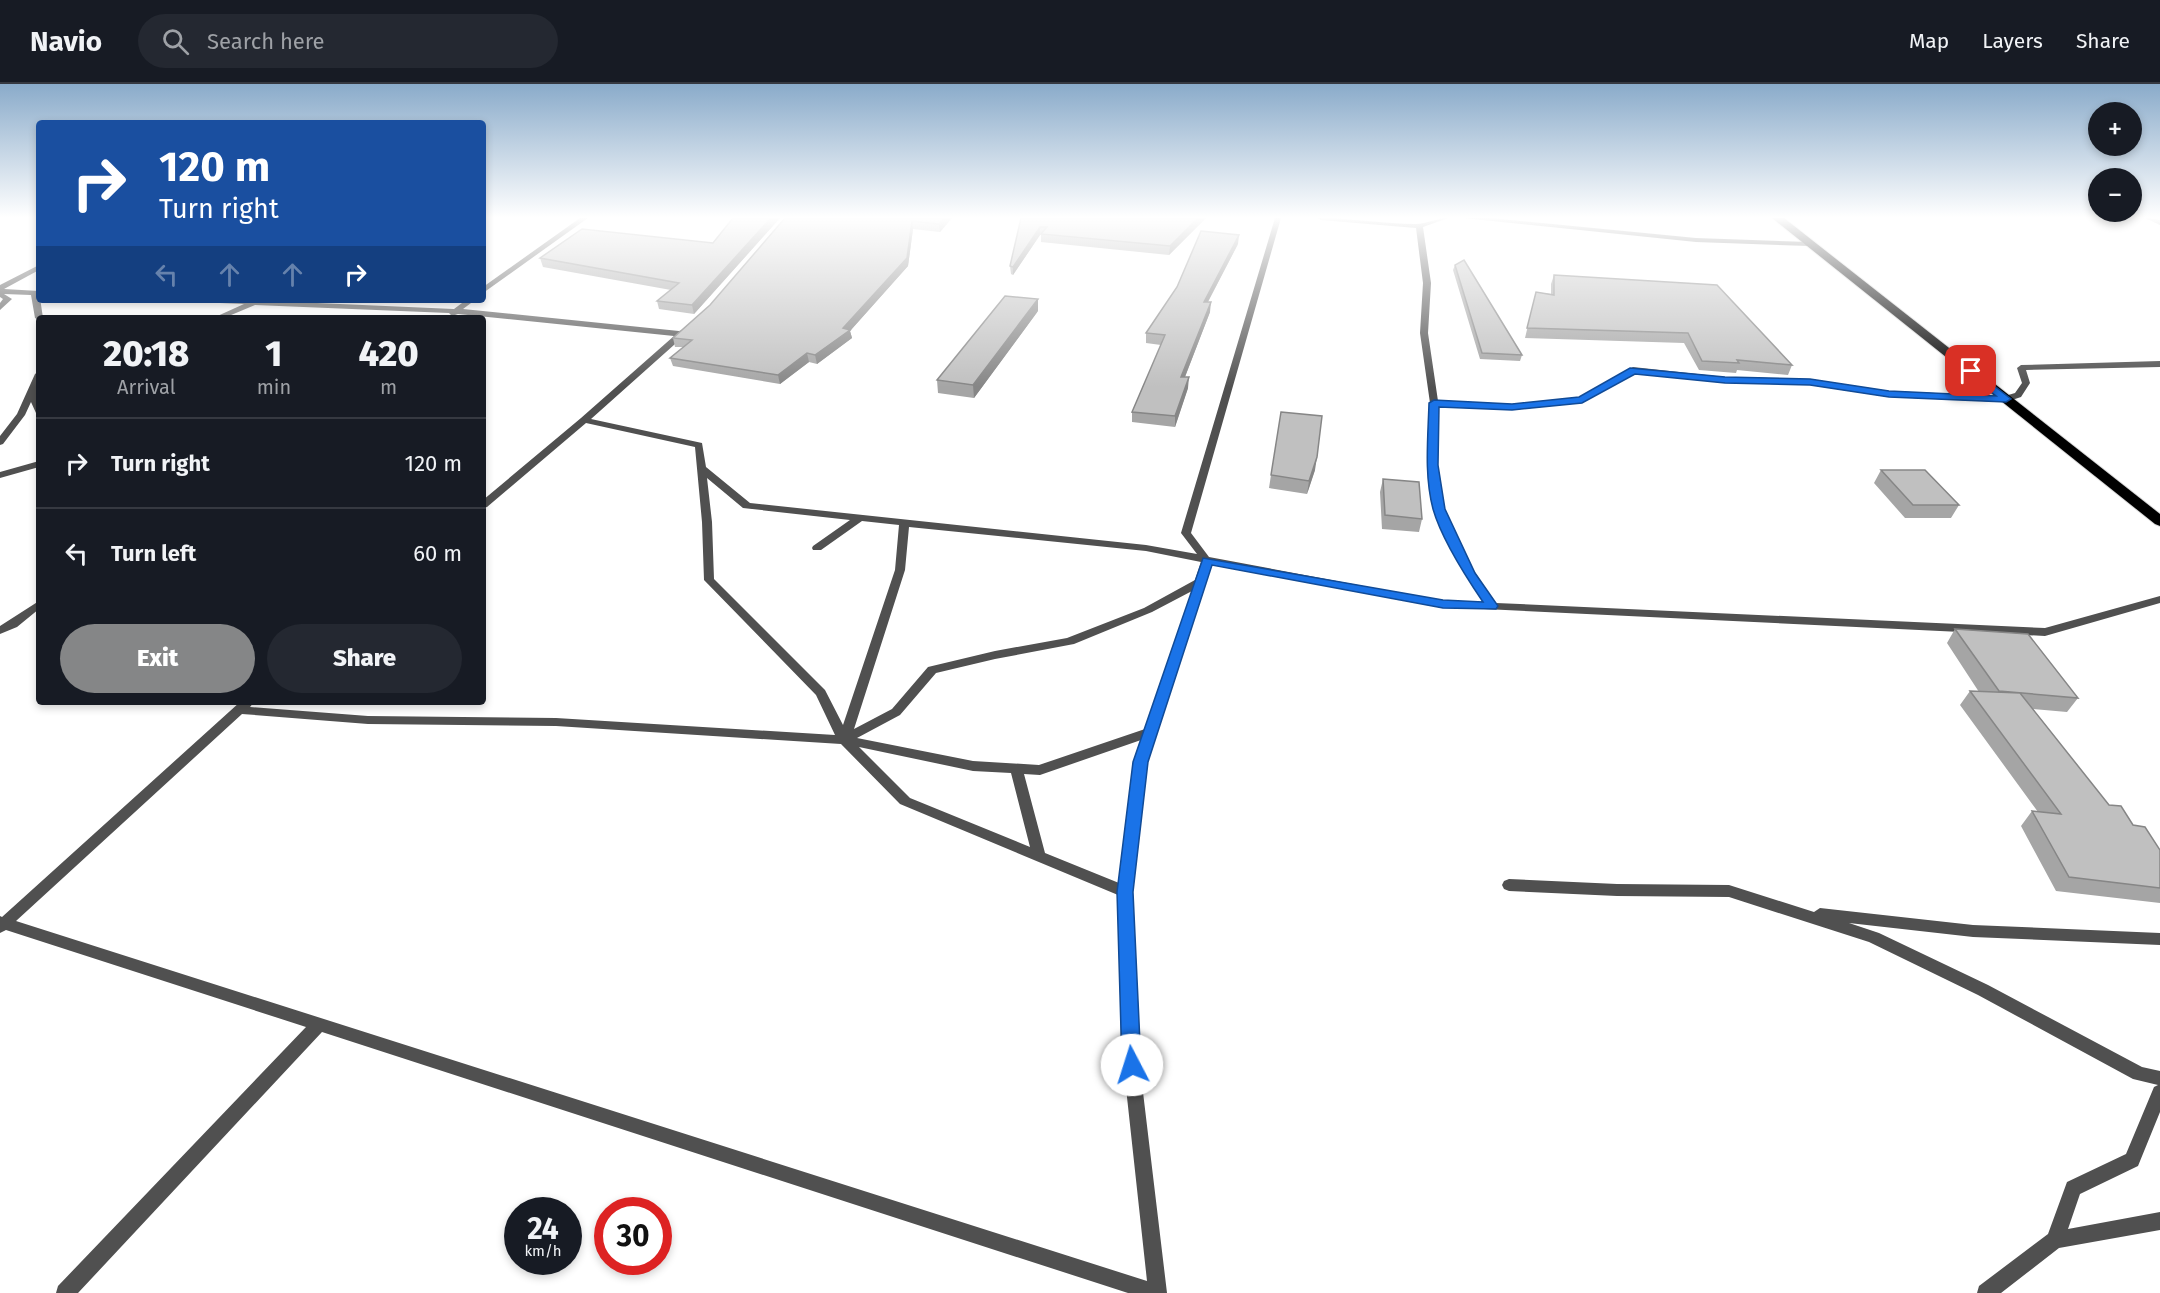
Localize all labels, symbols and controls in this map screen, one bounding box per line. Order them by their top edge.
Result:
search box [138,14,558,68]
text: Navio [30,25,102,58]
icon: search [159,25,192,58]
text: Search here [207,28,325,55]
text: Map [1909,28,1949,54]
text: Layers [1982,28,2043,54]
text: Share [2076,28,2130,54]
map controls [2088,102,2142,222]
button: + [2088,102,2142,156]
text: 120 m [159,142,270,192]
icon: right [60,144,138,222]
button: − [2088,168,2142,222]
text: Turn right [159,193,279,225]
icon: left [150,258,183,291]
icon: ahead [213,258,246,291]
icon: ahead [276,258,309,291]
icon: right [339,258,372,291]
text: 20:18 [103,332,189,376]
text: 1 [265,332,282,376]
text: 420 [358,332,419,376]
pin [1945,345,1996,396]
icon: arrive [1954,354,1987,387]
text: Arrival [117,375,176,399]
text: min [257,375,291,399]
text: m [380,375,397,399]
icon: right [60,447,93,480]
text: Turn right [111,450,210,477]
text: 120 m [405,450,462,477]
icon: left [60,537,93,570]
text: Turn left [111,540,196,567]
text: 60 m [413,540,462,567]
button: Exit [60,624,255,693]
button: Share [267,624,462,693]
position arrow [1100,1033,1164,1097]
speed limit sign: 30 [594,1197,672,1275]
text: 24 [527,1211,559,1247]
text: km/h [524,1242,562,1260]

